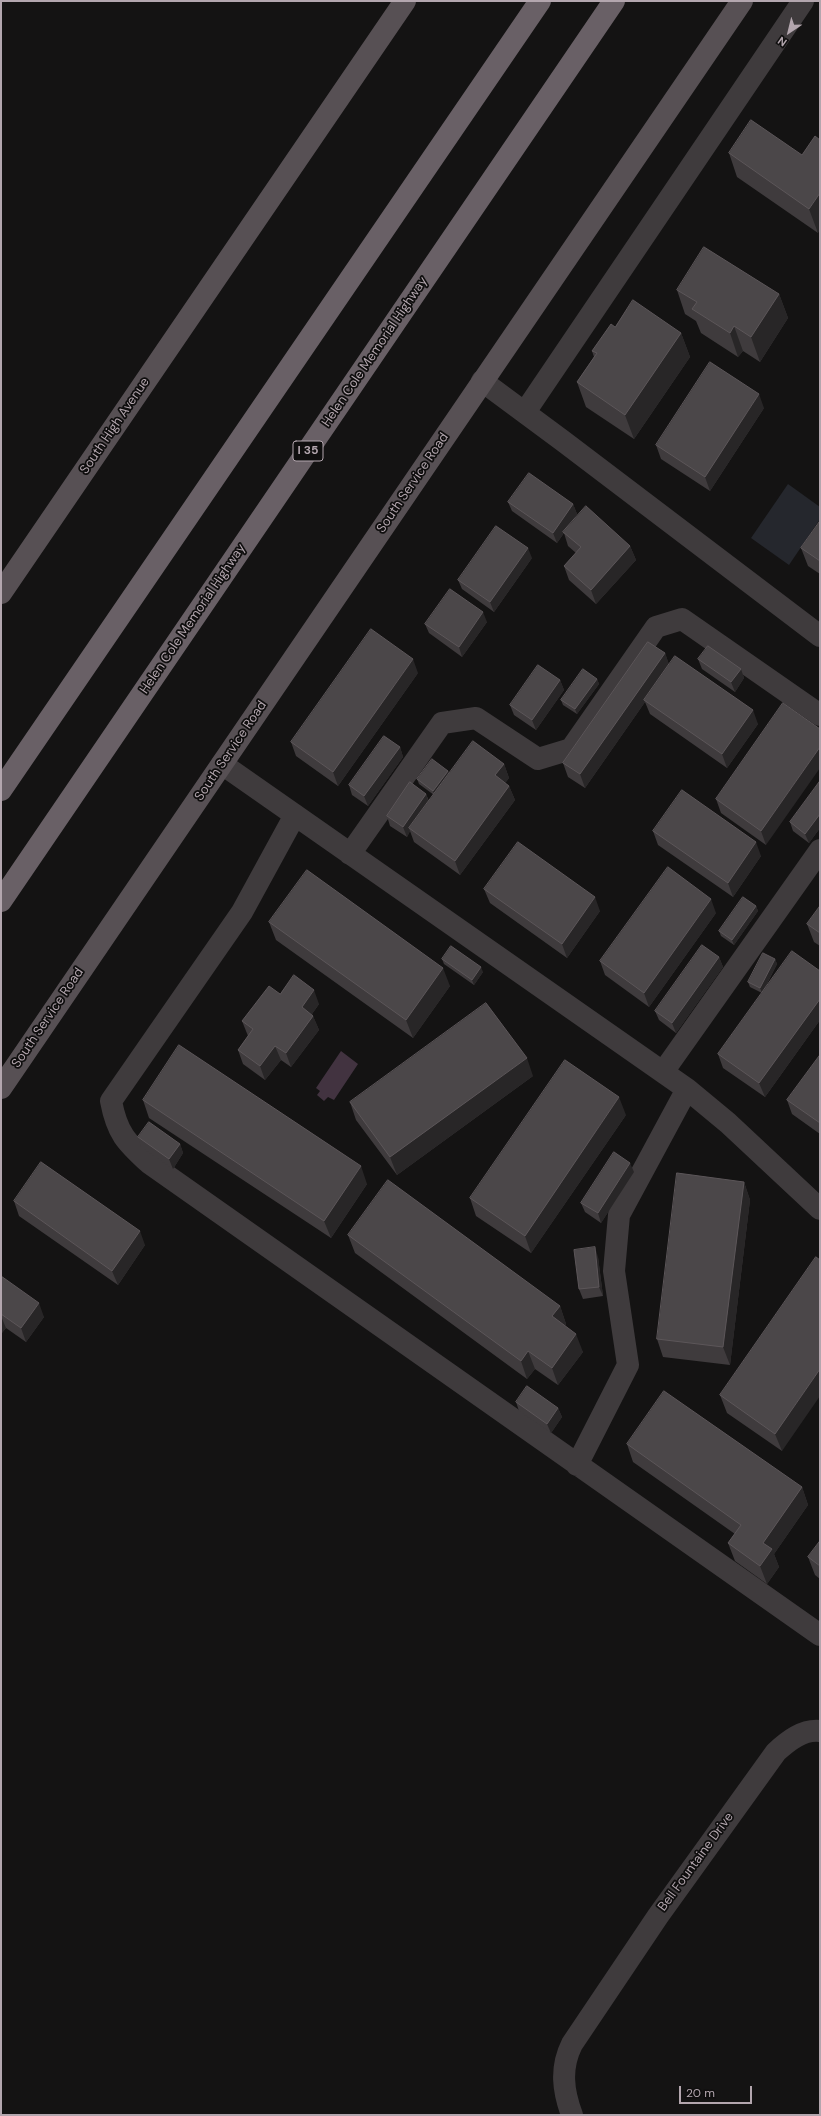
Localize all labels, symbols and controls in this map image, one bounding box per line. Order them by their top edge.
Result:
north arrow [769,12,809,52]
text: N [775,34,789,50]
street label: Helen Cole Memorial Highway [319,274,431,430]
street label: South High Avenue [77,375,153,477]
street label: South Service Road [374,430,452,536]
road number: I 35 [293,441,323,461]
street label: Helen Cole Memorial Highway [137,541,249,697]
street label: South Service Road [192,698,270,804]
street label: South Service Road [9,965,87,1071]
street label: Bell Fountaine Drive [655,1810,737,1914]
scale bar [681,2078,754,2104]
text: 20 m [686,2085,715,2101]

